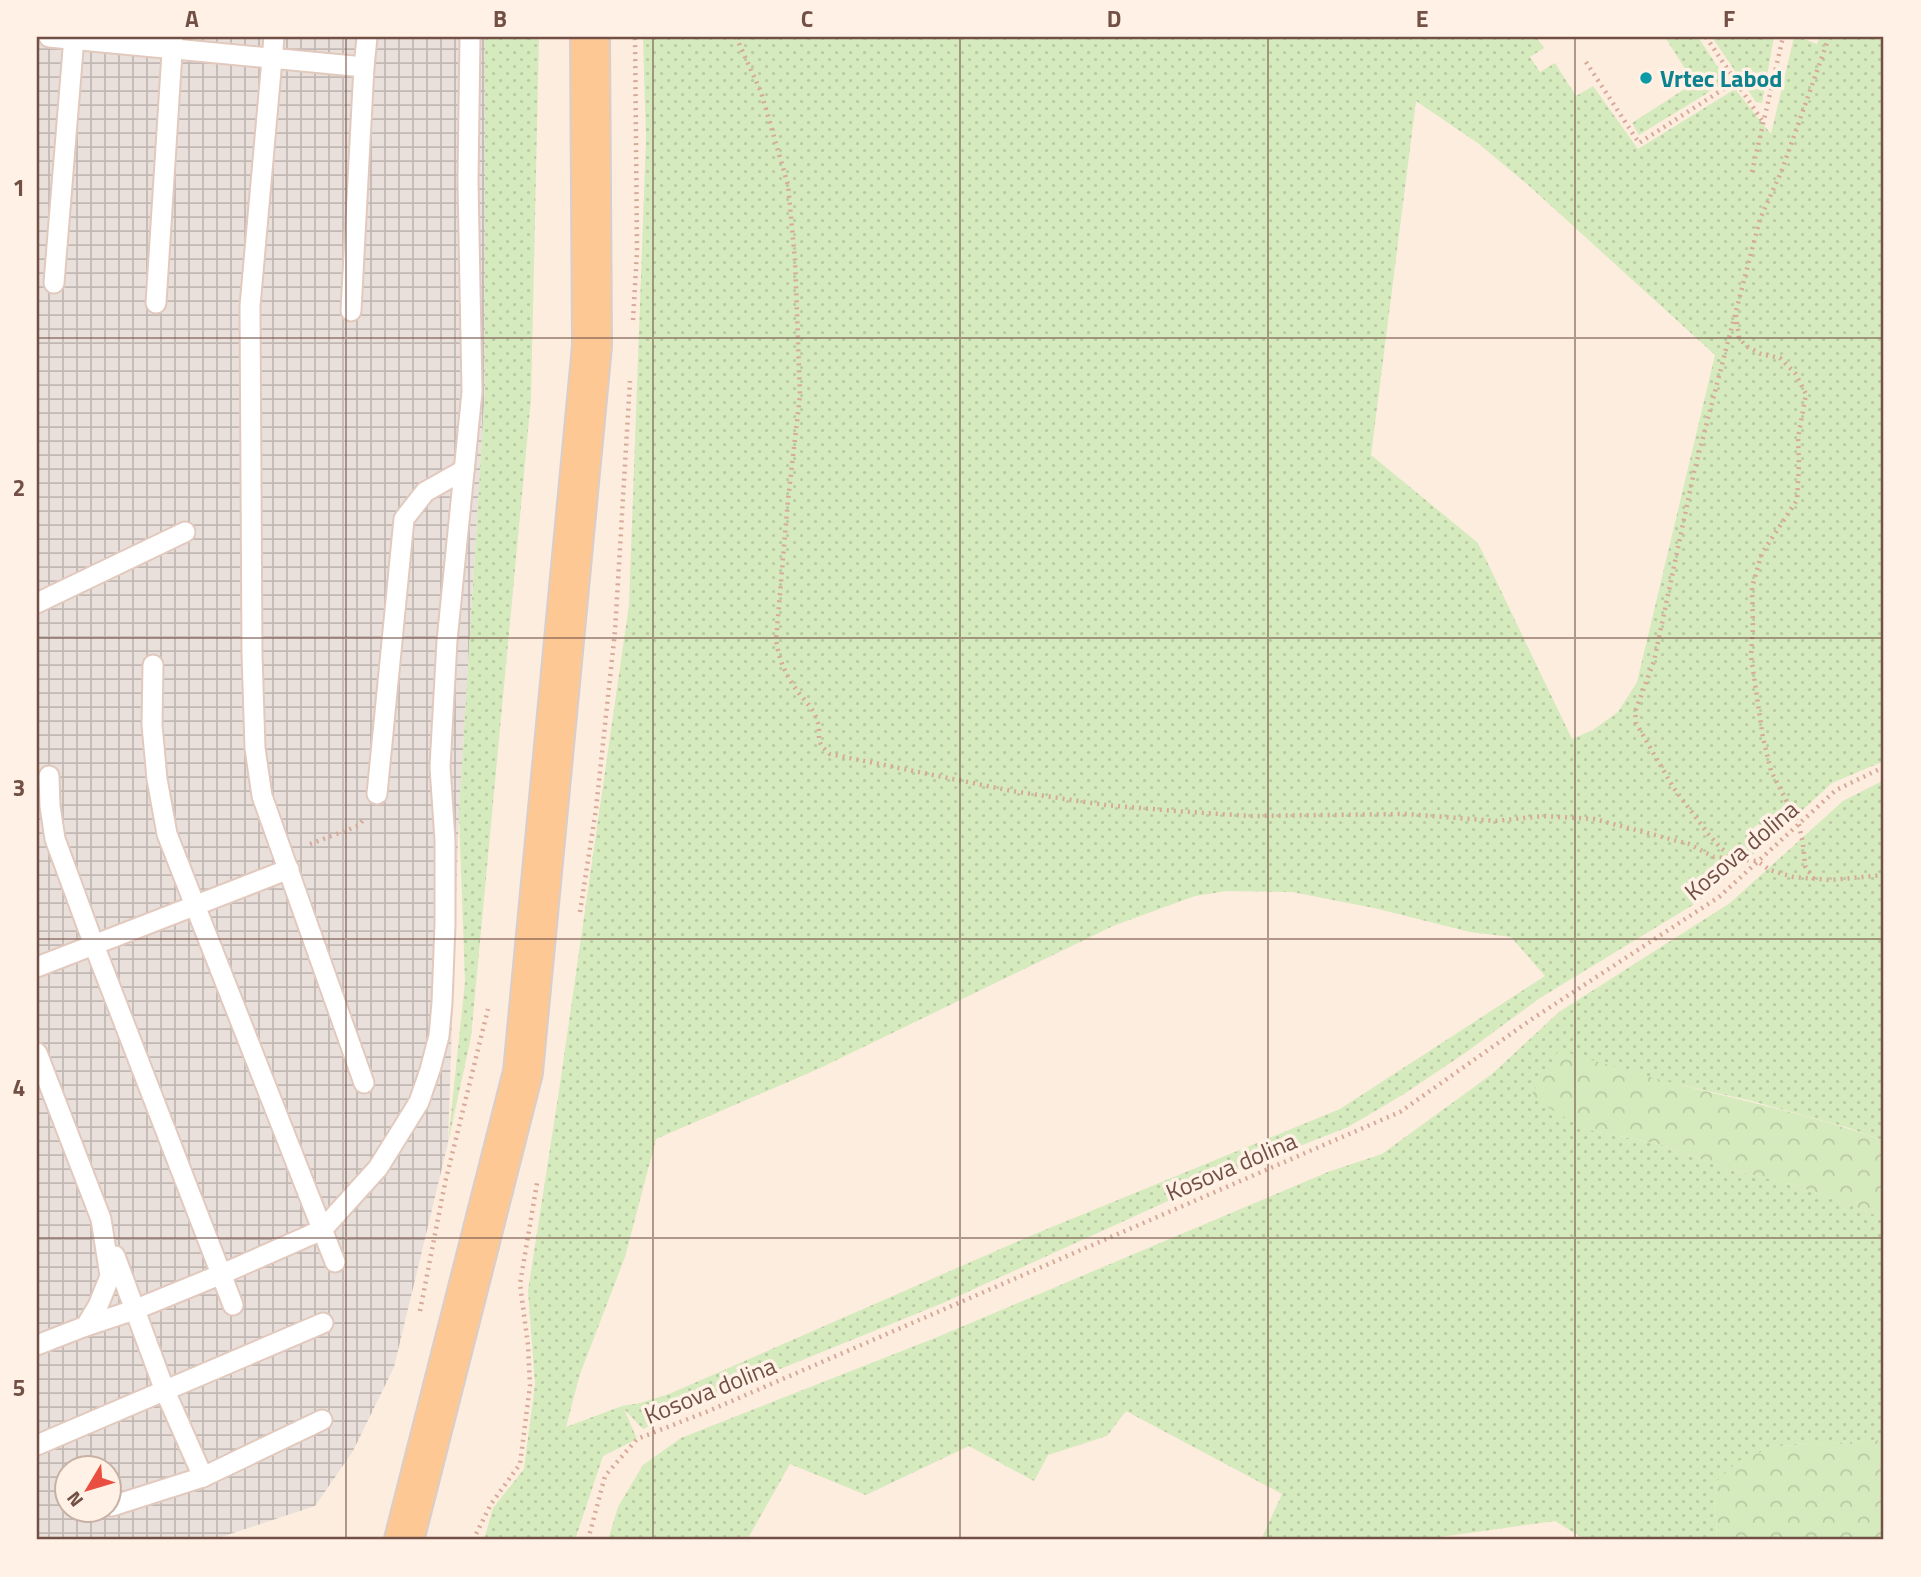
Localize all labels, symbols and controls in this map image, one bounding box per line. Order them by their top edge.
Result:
text: A [185,1,199,36]
text: B [493,1,507,36]
text: C [801,1,813,36]
text: D [1107,1,1121,36]
text: E [1416,1,1428,36]
text: F [1723,1,1735,36]
place label: Vrtec Labod [1660,60,1782,96]
marker: Vrtec Labod [1638,70,1654,86]
text: 1 [13,170,25,205]
text: 2 [13,470,25,505]
text: 3 [13,770,25,805]
street label: Kosova dolina [1676,791,1806,909]
text: 4 [13,1070,25,1105]
street label: Kosova dolina [1160,1122,1302,1210]
street label: Kosova dolina [639,1347,781,1433]
text: 5 [13,1370,25,1405]
north arrow [52,1454,122,1524]
text: N [59,1486,90,1514]

